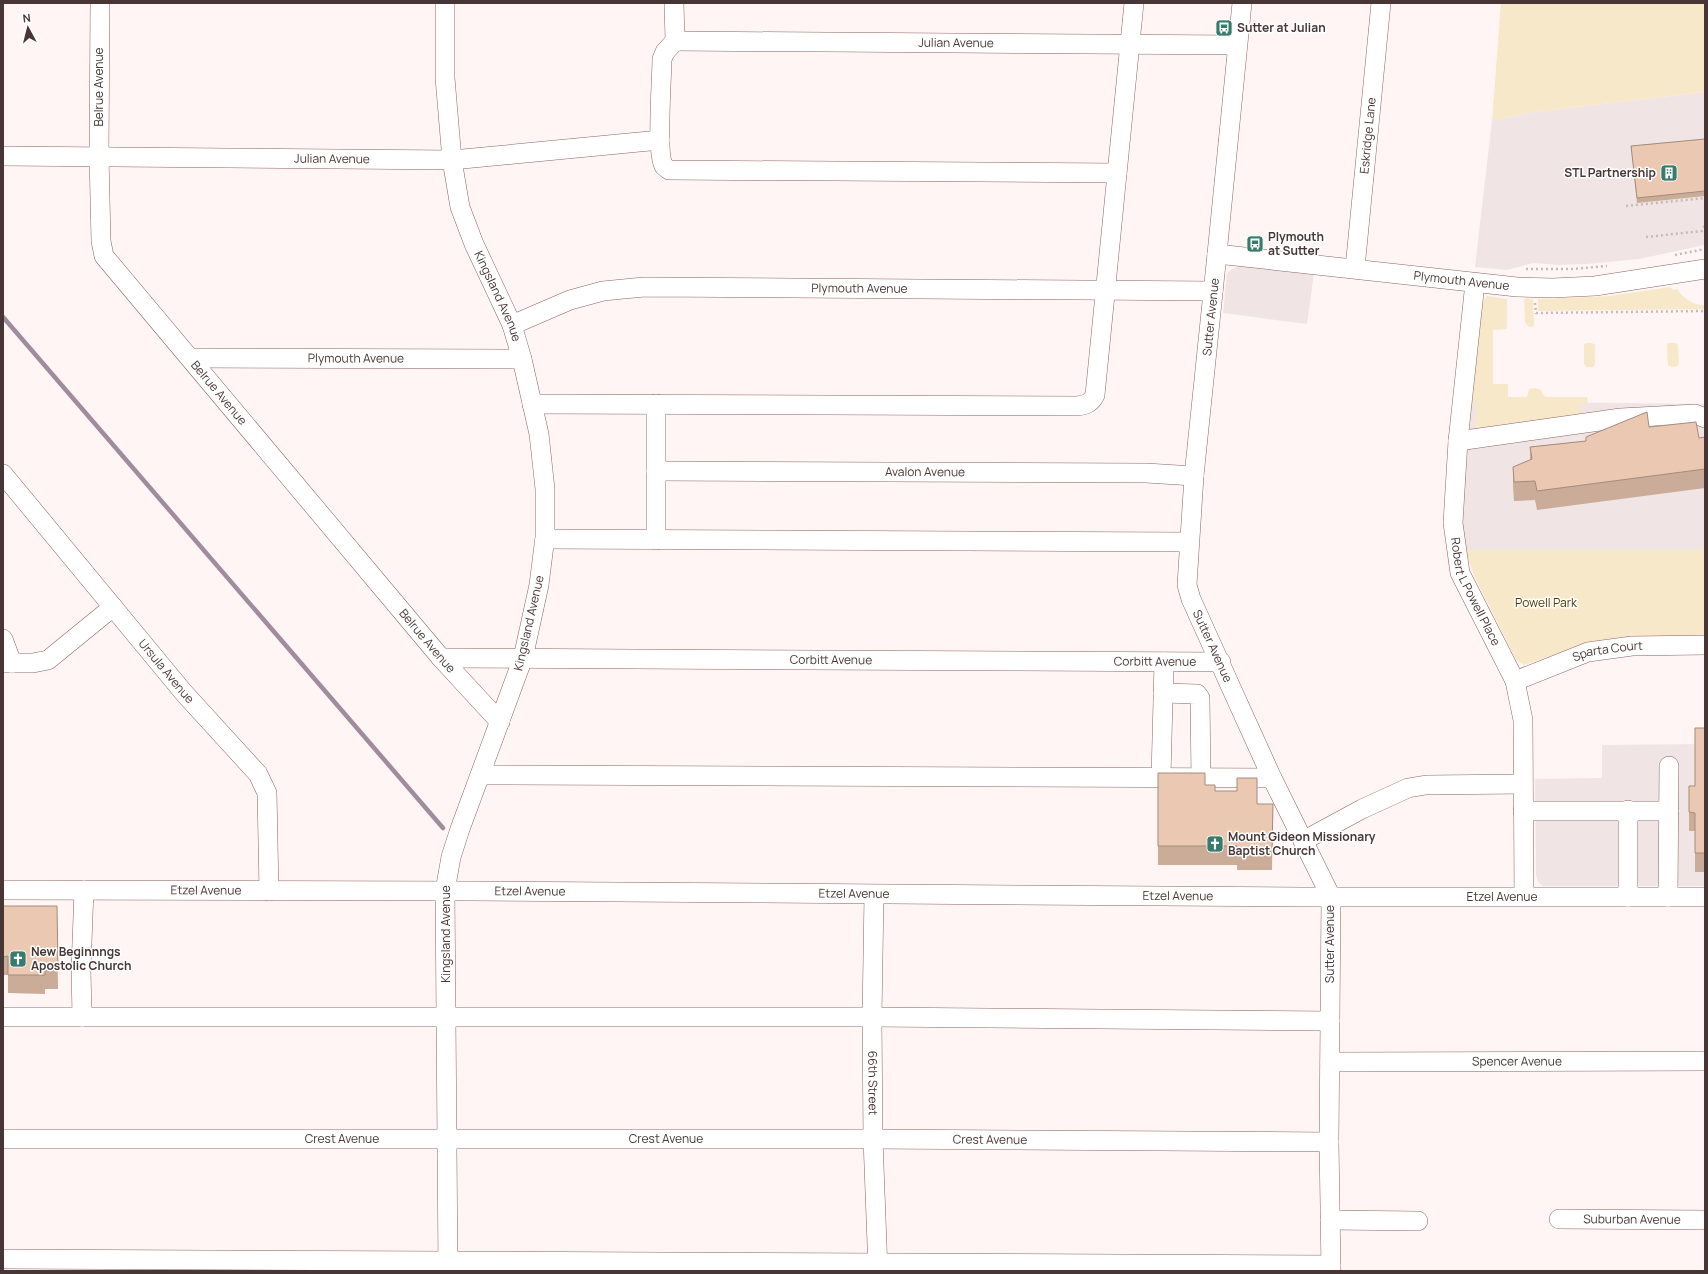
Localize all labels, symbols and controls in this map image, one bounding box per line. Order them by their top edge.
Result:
north arrow [8,8,48,48]
text: N [22,10,32,26]
bus stop icon: Sutter at Julian [1214,18,1234,38]
place label: Sutter at Julian [1237,19,1326,36]
street label: Julian Avenue [918,34,994,51]
street label: Belrue Avenue [90,47,107,127]
street label: Eskridge Lane [1355,97,1380,175]
street label: Julian Avenue [294,150,370,167]
building icon: STL Partnership [1659,163,1679,183]
place label: STL Partnership [1564,164,1656,181]
place label: Plymouth at Sutter [1268,228,1324,259]
bus stop icon: Plymouth at Sutter [1245,234,1265,254]
street label: Kingsland Avenue [470,248,525,343]
street label: Plymouth Avenue [1413,267,1510,294]
street label: Sutter Avenue [1198,277,1223,357]
street label: Plymouth Avenue [811,279,908,297]
street label: Plymouth Avenue [308,349,404,367]
street label: Belrue Avenue [187,357,251,428]
street label: Avalon Avenue [885,463,965,480]
street label: Robert L Powell Place [1447,536,1505,649]
street label: Kingsland Avenue [509,573,548,672]
park label: Powell Park [1515,594,1578,611]
street label: Belrue Avenue [395,605,460,676]
street label: Sutter Avenue [1189,607,1237,685]
street label: Ursula Avenue [135,635,198,707]
street label: Sparta Court [1570,637,1643,665]
street label: Corbitt Avenue [790,651,872,668]
street label: Corbitt Avenue [1114,652,1196,670]
place label: Mount Gideon Missionary Baptist Church [1228,828,1376,859]
church icon: Mount Gideon Missionary Baptist Church [1205,834,1225,854]
street label: Etzel Avenue [171,881,241,899]
street label: Etzel Avenue [494,882,566,900]
street label: Kingsland Avenue [437,885,454,983]
street label: Etzel Avenue [818,885,889,902]
street label: Etzel Avenue [1142,887,1213,904]
street label: Etzel Avenue [1467,888,1537,905]
street label: Sutter Avenue [1321,905,1338,983]
place label: New Beginnngs Apostolic Church [31,943,131,974]
church icon: New Beginnngs Apostolic Church [8,949,28,969]
street label: 66th Street [864,1051,882,1116]
street label: Spencer Avenue [1472,1052,1562,1070]
street label: Crest Avenue [305,1130,379,1147]
street label: Crest Avenue [629,1130,703,1147]
street label: Crest Avenue [953,1131,1027,1148]
street label: Suburban Avenue [1583,1210,1681,1228]

